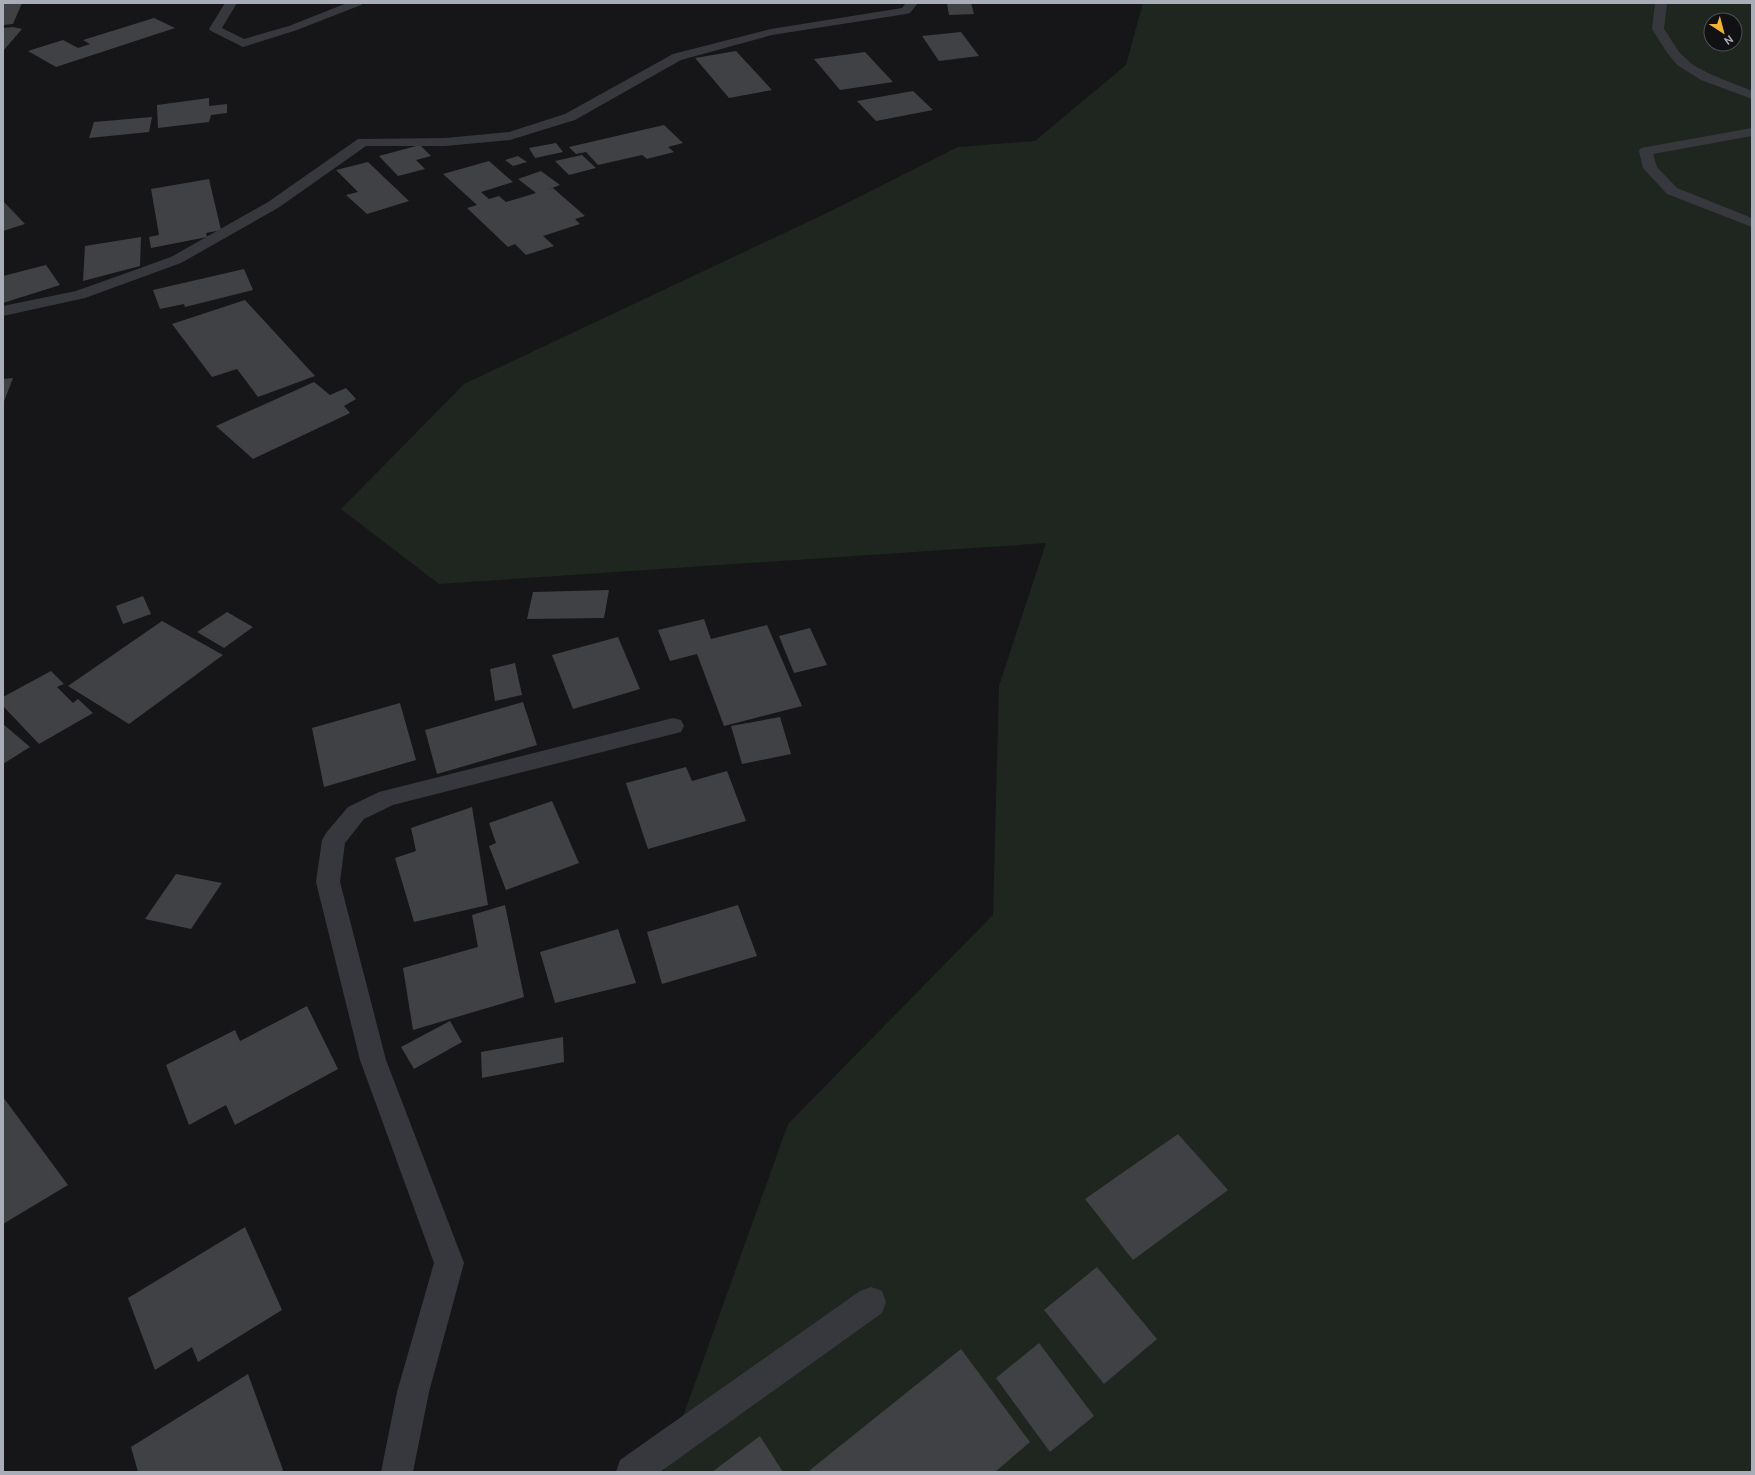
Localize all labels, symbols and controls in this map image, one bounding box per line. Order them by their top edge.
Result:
north arrow [1703,12,1743,52]
text: N [1722,33,1736,47]

